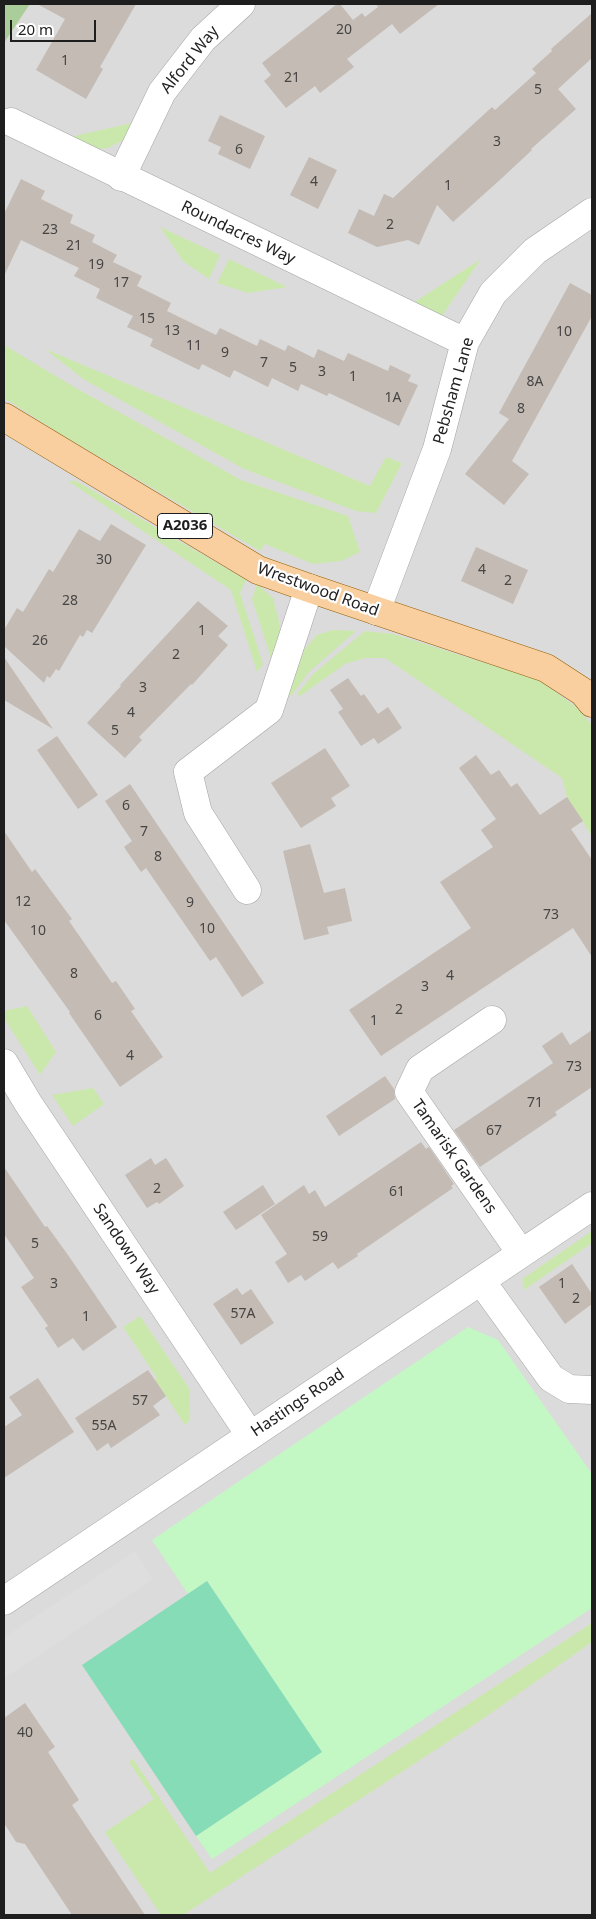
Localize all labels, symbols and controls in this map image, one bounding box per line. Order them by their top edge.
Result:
scale bar [12,10,99,42]
text: 20 m [18,19,53,39]
street label: Alford Way [157,22,223,98]
house number: 20 [336,22,352,38]
house number: 1 [61,53,69,69]
house number: 21 [284,70,300,86]
house number: 5 [534,82,542,98]
house number: 3 [493,134,501,150]
house number: 6 [235,142,243,158]
house number: 4 [310,174,318,190]
house number: 1 [444,178,452,194]
street label: Roundacres Way [178,197,298,269]
house number: 2 [386,217,394,233]
house number: 23 [42,222,58,238]
house number: 21 [66,238,82,254]
house number: 19 [88,257,104,273]
house number: 17 [113,275,129,291]
house number: 15 [139,311,155,327]
house number: 13 [164,323,180,339]
house number: 10 [556,324,572,340]
street label: Pebsham Lane [430,335,478,447]
house number: 11 [186,338,202,354]
house number: 9 [221,345,229,361]
house number: 7 [260,355,268,371]
house number: 5 [289,360,297,376]
house number: 3 [318,364,326,380]
house number: 1 [349,369,357,385]
house number: 8A [527,374,543,390]
house number: 1A [385,390,401,406]
house number: 8 [517,401,525,417]
road number: A2036 [158,514,212,538]
house number: 30 [96,552,112,568]
street label: Wrestwood Road [255,559,381,621]
house number: 4 [478,562,486,578]
house number: 2 [504,573,512,589]
house number: 28 [62,593,78,609]
house number: 1 [198,623,206,639]
house number: 26 [32,633,48,649]
house number: 2 [172,647,180,663]
house number: 3 [139,680,147,696]
house number: 4 [127,705,135,721]
house number: 5 [111,723,119,739]
house number: 6 [122,798,130,814]
house number: 7 [140,824,148,840]
house number: 8 [154,849,162,865]
house number: 12 [15,894,31,910]
house number: 9 [186,895,194,911]
house number: 73 [543,907,559,923]
house number: 10 [199,921,215,937]
house number: 10 [30,923,46,939]
house number: 8 [70,966,78,982]
house number: 4 [446,968,454,984]
house number: 3 [421,979,429,995]
house number: 2 [395,1002,403,1018]
house number: 6 [94,1008,102,1024]
house number: 1 [370,1013,378,1029]
house number: 4 [126,1048,134,1064]
house number: 73 [566,1059,582,1075]
house number: 71 [527,1095,543,1111]
street label: Tamarisk Gardens [407,1096,501,1218]
house number: 67 [486,1123,502,1139]
house number: 2 [153,1181,161,1197]
house number: 61 [389,1184,405,1200]
street label: Sandown Way [89,1200,163,1298]
house number: 59 [312,1229,328,1245]
house number: 5 [31,1236,39,1252]
house number: 3 [50,1276,58,1292]
house number: 1 [558,1276,566,1292]
house number: 2 [572,1291,580,1307]
house number: 57A [231,1306,255,1322]
house number: 1 [82,1309,90,1325]
street label: Hastings Road [248,1365,348,1441]
house number: 57 [132,1393,148,1409]
house number: 55A [92,1418,116,1434]
house number: 40 [17,1725,33,1741]

